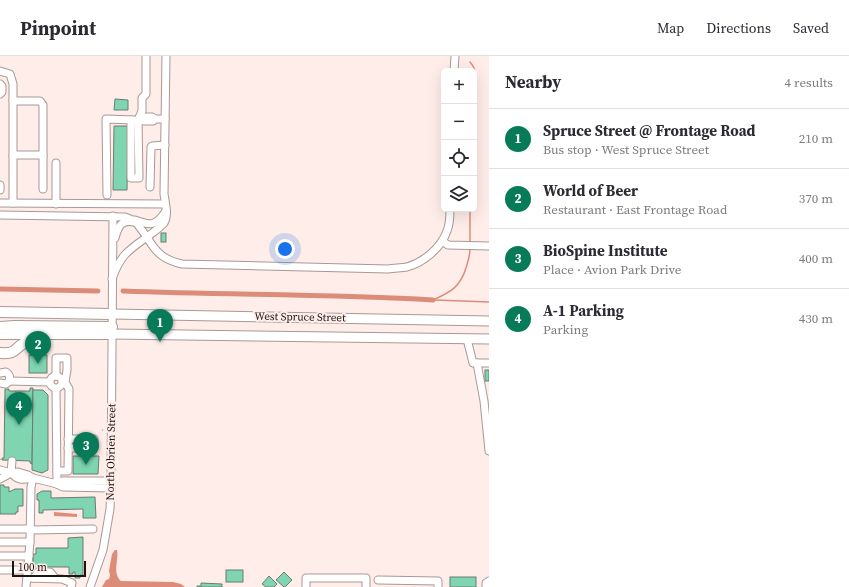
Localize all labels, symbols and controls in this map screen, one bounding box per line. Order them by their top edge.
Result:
text: Pinpoint [20,15,96,41]
text: Map [657,18,684,38]
text: Directions [706,18,771,38]
text: Saved [793,18,829,38]
map controls [441,68,477,212]
button: + [441,68,477,104]
text: Nearby [505,70,561,94]
text: 4 results [785,74,833,91]
button: − [441,104,477,140]
text: Spruce Street @ Frontage Road [543,120,756,141]
text: 1 [514,130,522,147]
text: 210 m [799,130,833,147]
button: locate [441,140,477,176]
text: Bus stop · West Spruce Street [543,141,709,158]
button: layers [441,176,477,212]
text: World of Beer [543,180,638,201]
text: 2 [514,190,522,207]
text: 370 m [799,190,833,207]
text: Restaurant · East Frontage Road [543,201,727,218]
your location [275,239,295,259]
text: BioSpine Institute [543,240,668,261]
text: 3 [514,250,522,267]
text: 400 m [799,250,833,267]
text: Place · Avion Park Drive [543,261,681,278]
text: A-1 Parking [543,300,624,321]
pin: 1 [147,309,173,342]
street label: West Spruce Street [254,309,346,325]
text: 4 [514,310,522,327]
text: 430 m [799,310,833,327]
text: Parking [543,321,588,338]
pin: 2 [25,331,51,364]
pin: 4 [6,392,32,425]
street label: North Obrien Street [103,403,119,501]
pin: 3 [73,432,99,465]
scale bar [12,559,86,578]
text: 100 m [18,560,47,575]

